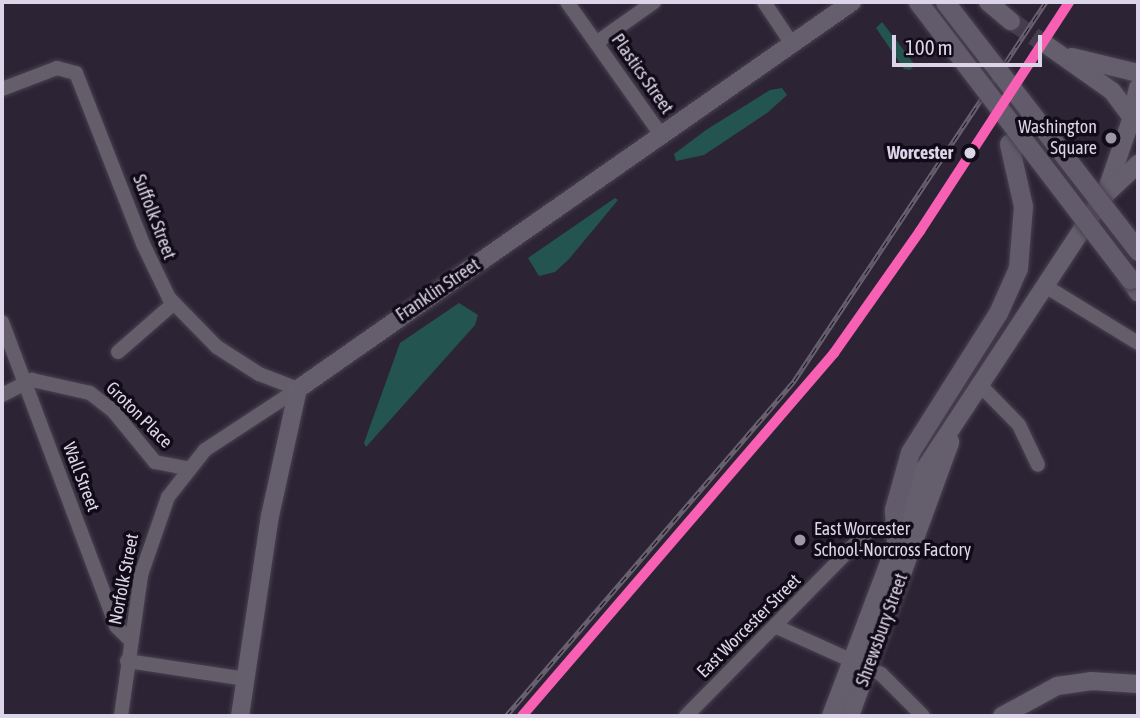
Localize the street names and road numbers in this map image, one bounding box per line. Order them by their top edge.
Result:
street label: Plastics Street [607,30,677,118]
street label: Suffolk Street [128,172,180,262]
street label: Franklin Street [392,254,484,326]
street label: Groton Place [101,377,177,453]
street label: Wall Street [58,439,104,515]
street label: Norfolk Street [105,532,143,626]
street label: East Worcester Street [693,570,805,682]
street label: Shrewsbury Street [852,571,912,689]

